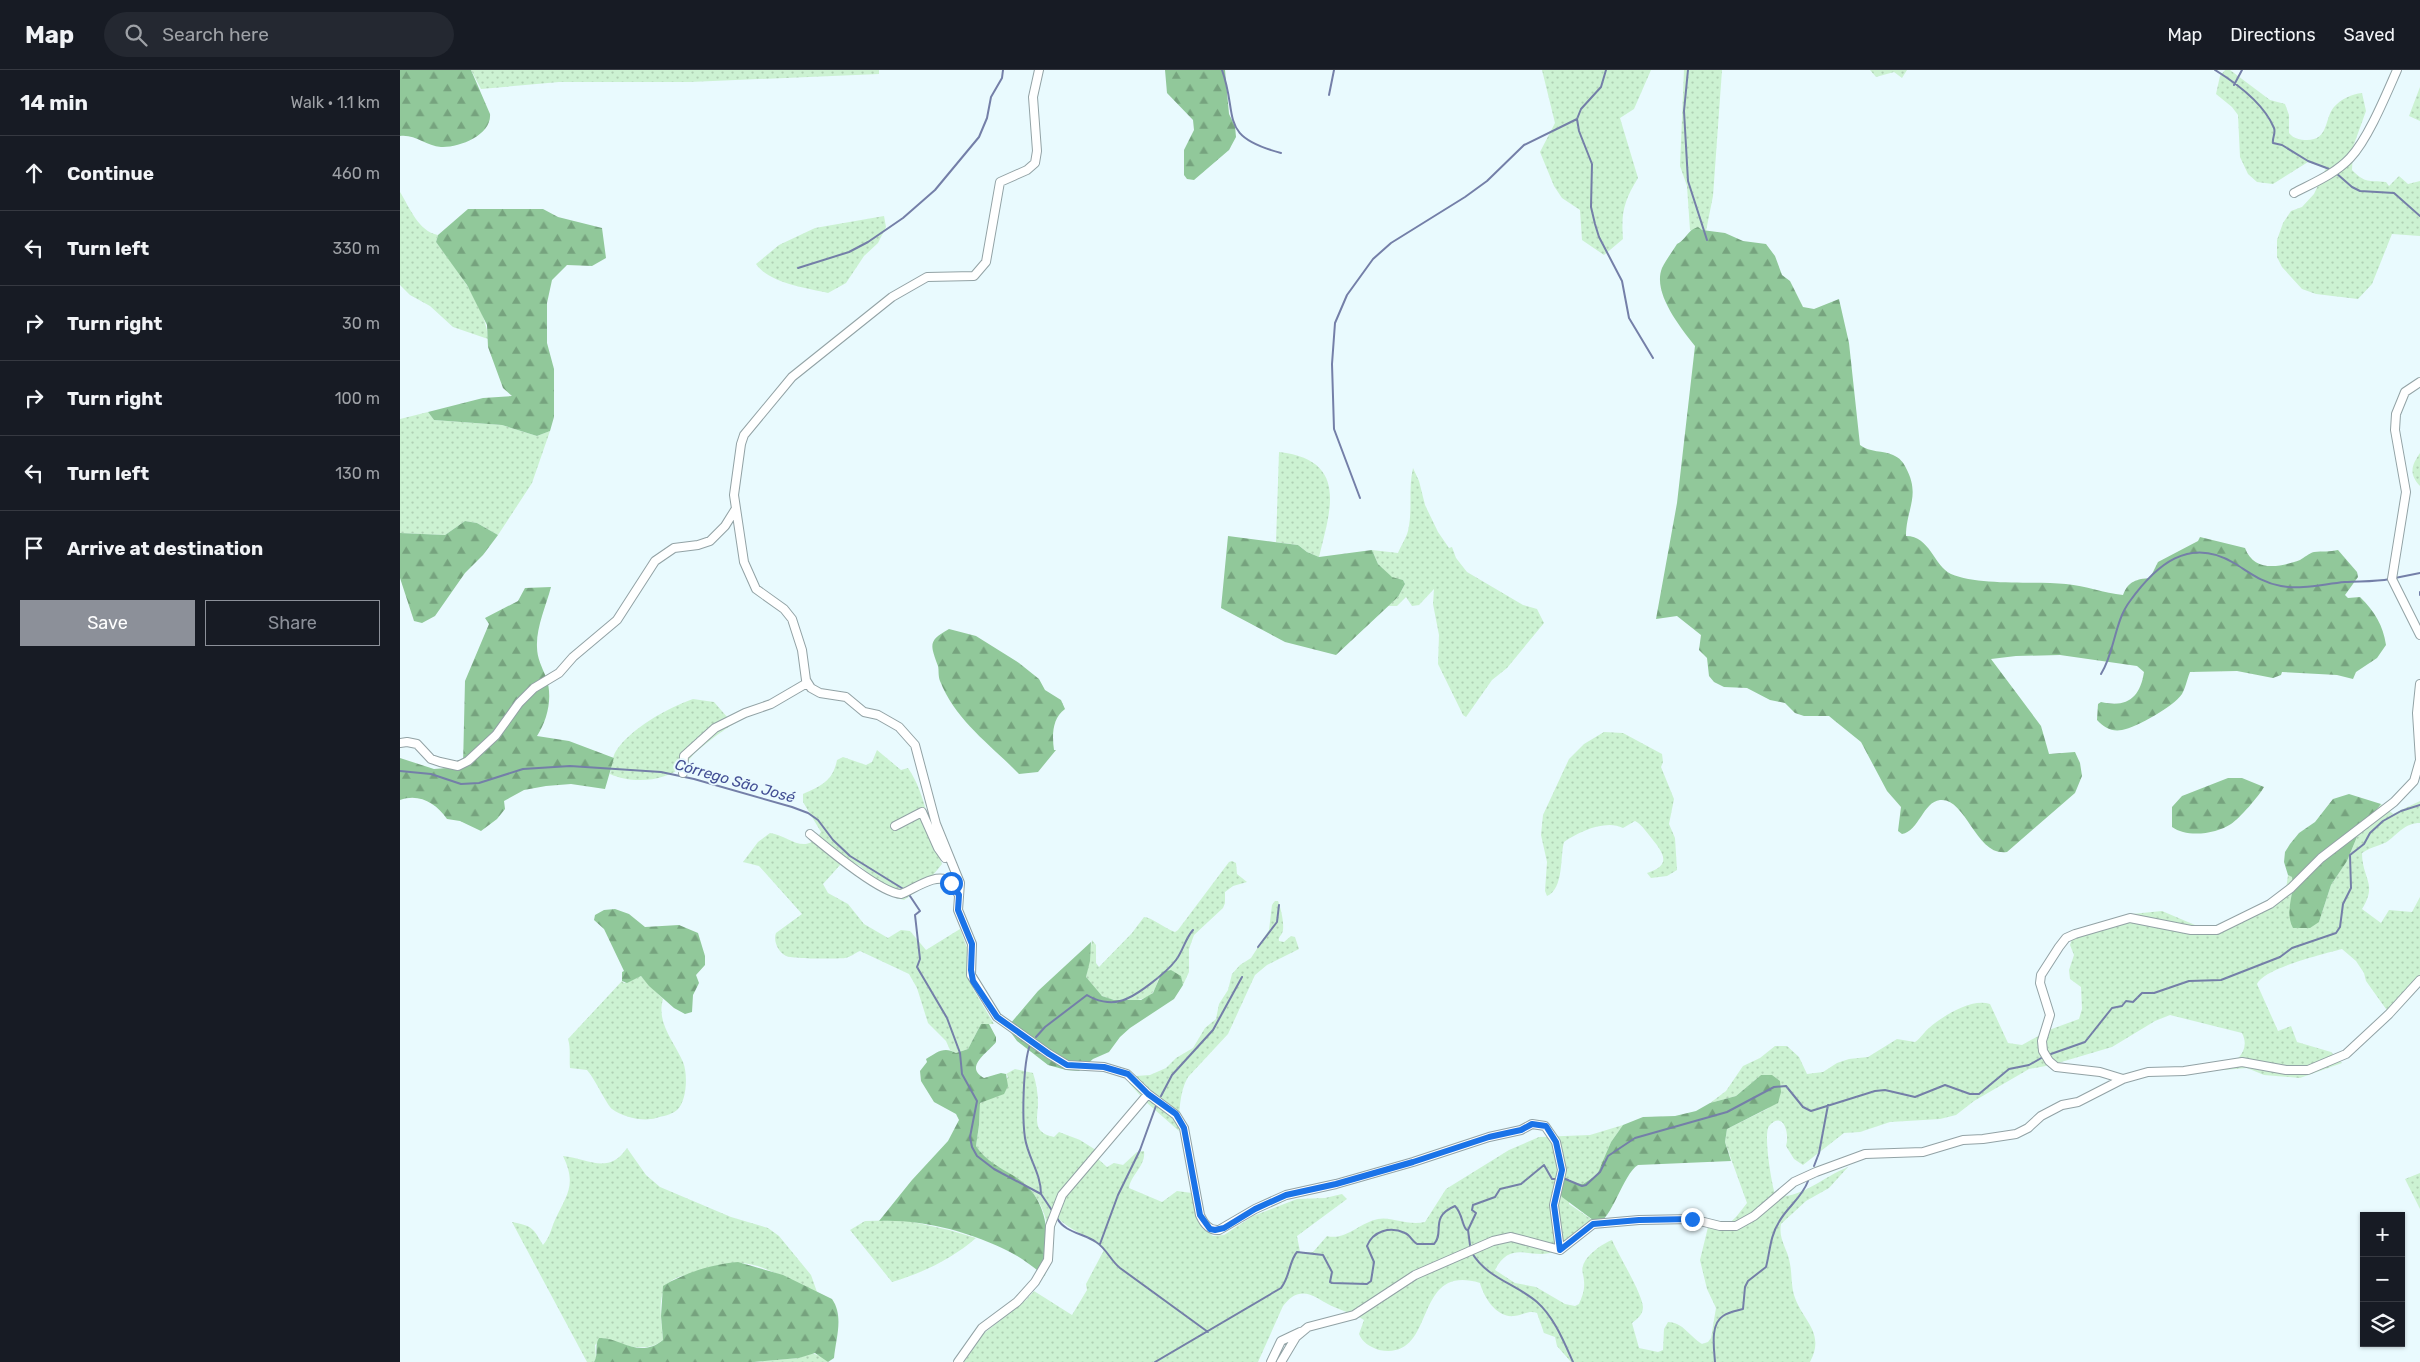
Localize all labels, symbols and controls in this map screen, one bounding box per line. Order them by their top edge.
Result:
search box [104,12,454,57]
text: Map [25,21,74,49]
icon: search [122,21,150,49]
text: Search here [162,23,269,46]
text: Map [2167,24,2202,46]
text: Directions [2230,24,2316,46]
text: Saved [2344,24,2395,46]
text: 14 min [20,90,88,115]
text: Walk · 1.1 km [291,93,380,112]
icon: ahead [20,159,48,187]
text: Continue [67,162,154,185]
text: 460 m [332,164,380,183]
icon: left [20,234,48,262]
text: Turn left [67,237,149,260]
text: 330 m [332,239,380,258]
icon: right [20,309,48,337]
text: Turn right [67,312,162,335]
text: 30 m [342,314,380,333]
icon: right [20,384,48,412]
text: Turn right [67,387,162,410]
text: 100 m [335,389,380,408]
icon: left [20,459,48,487]
text: Turn left [67,462,149,485]
text: 130 m [335,464,380,483]
icon: arrive [20,534,48,562]
text: Arrive at destination [67,537,263,560]
button: Save [20,600,195,646]
button: Share [205,600,380,646]
water label: Córrego São José [673,755,798,807]
route start [940,872,963,895]
route end [1681,1208,1704,1231]
map controls [2360,1212,2405,1347]
button: + [2360,1212,2405,1257]
button: − [2360,1257,2405,1302]
button: layers [2360,1302,2405,1347]

